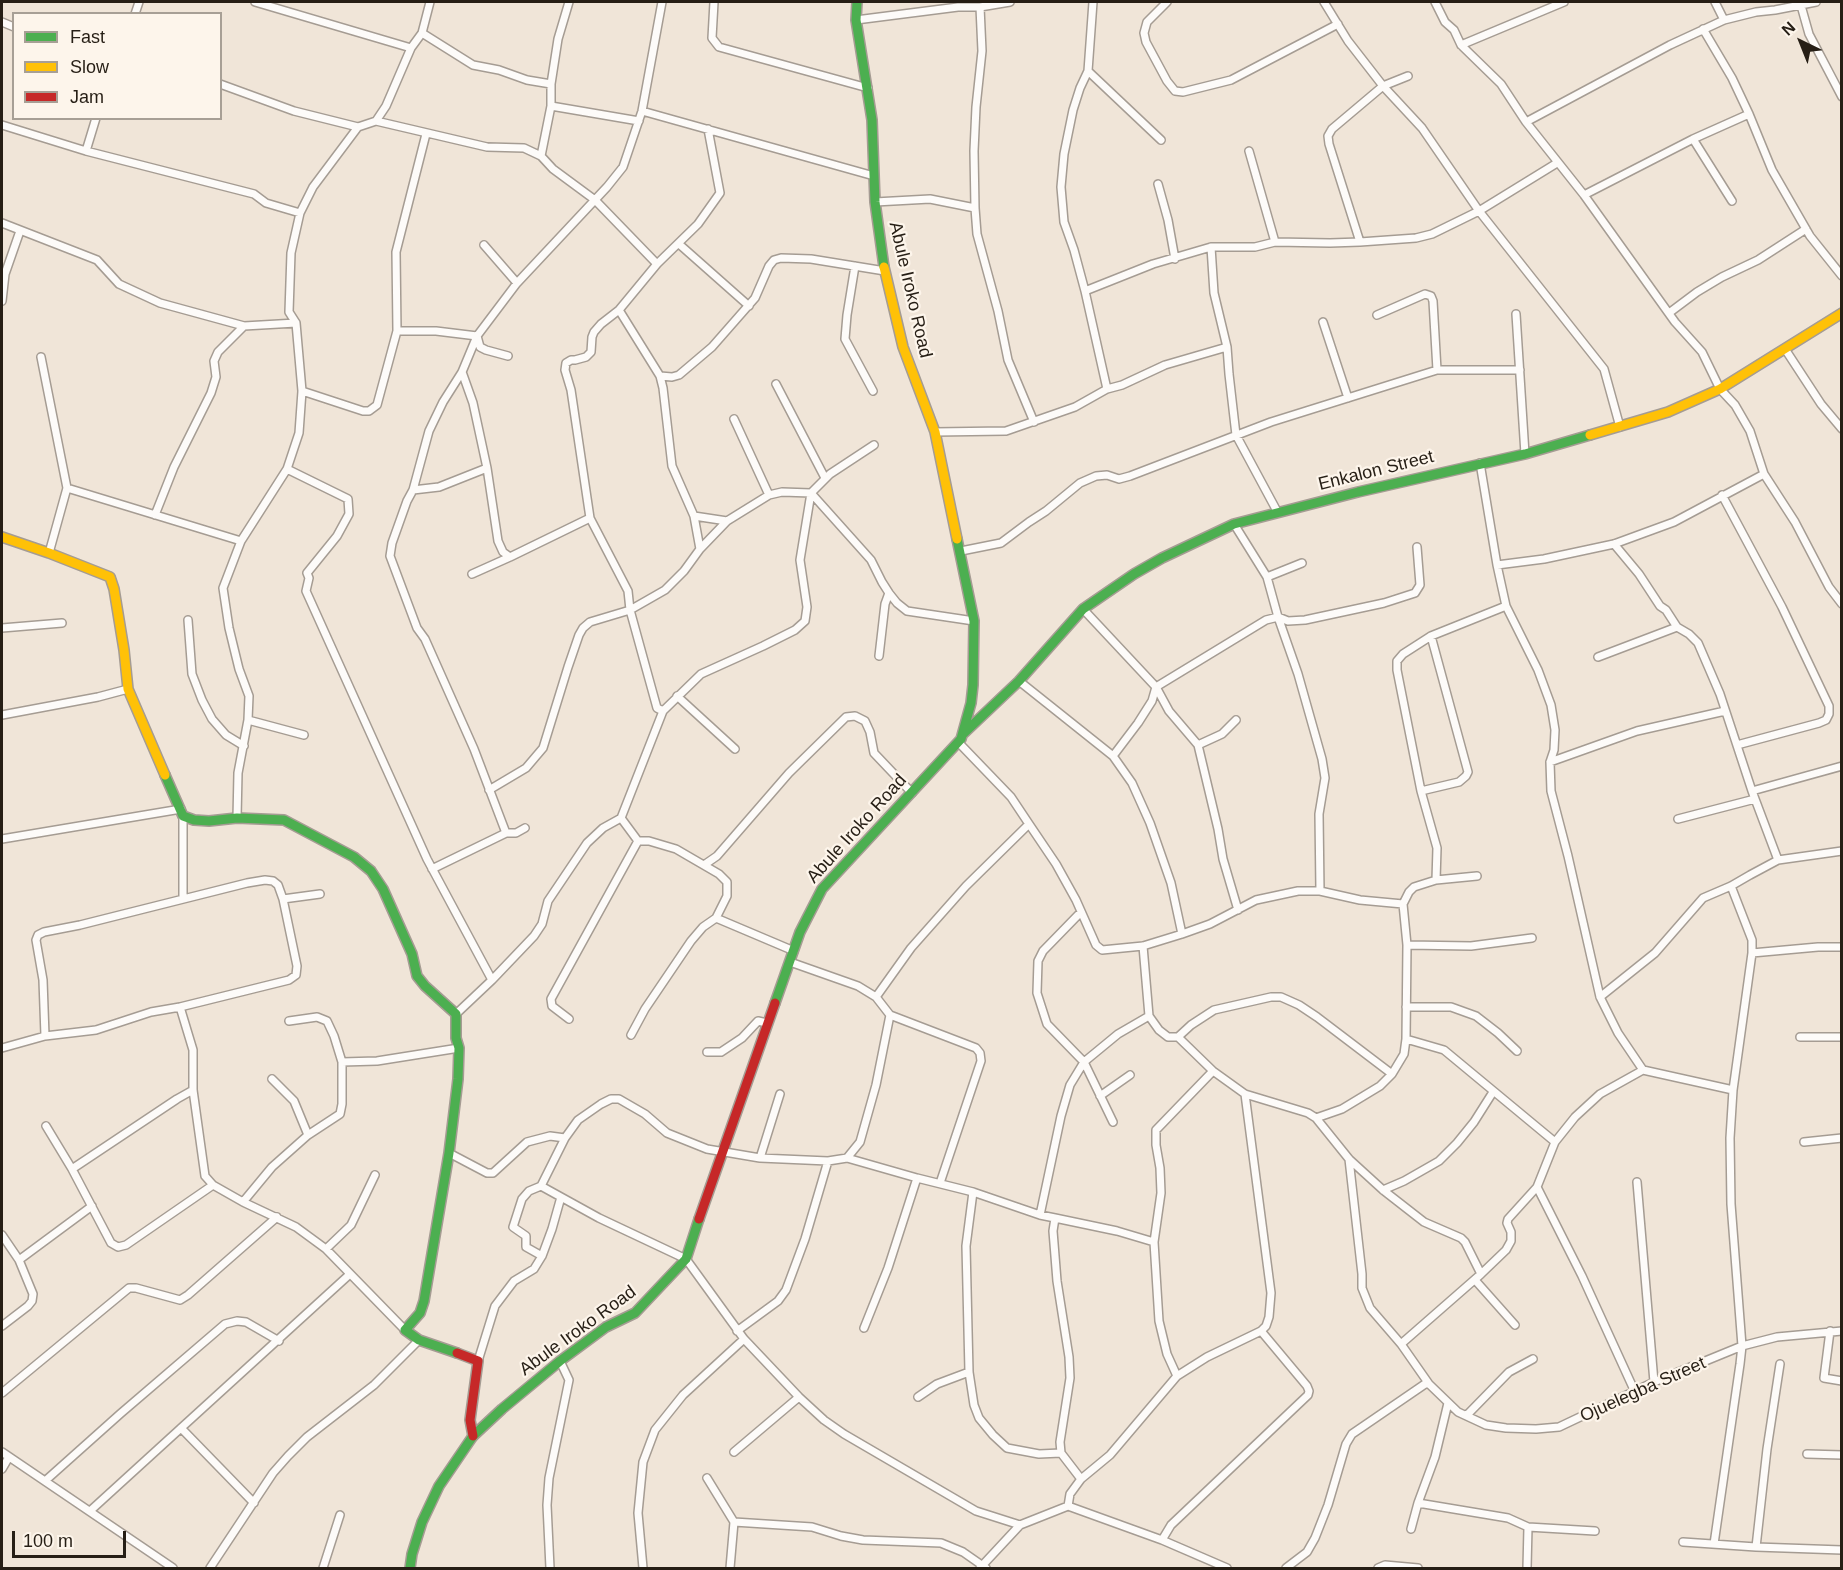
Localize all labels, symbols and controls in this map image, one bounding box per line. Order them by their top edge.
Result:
legend [12,12,222,120]
north arrow [1771,12,1831,72]
text: N [1778,18,1798,39]
text: Fast [70,27,105,47]
text: Slow [70,57,109,77]
text: Jam [70,87,104,107]
street label: Abule Iroko Road [884,220,936,360]
street label: Enkalon Street [1316,446,1436,496]
street label: Abule Iroko Road [802,770,912,888]
street label: Abule Iroko Road [515,1281,641,1381]
street label: Ojuelegba Street [1577,1353,1709,1427]
scale bar [15,1519,129,1557]
text: 100 m [23,1531,73,1551]

